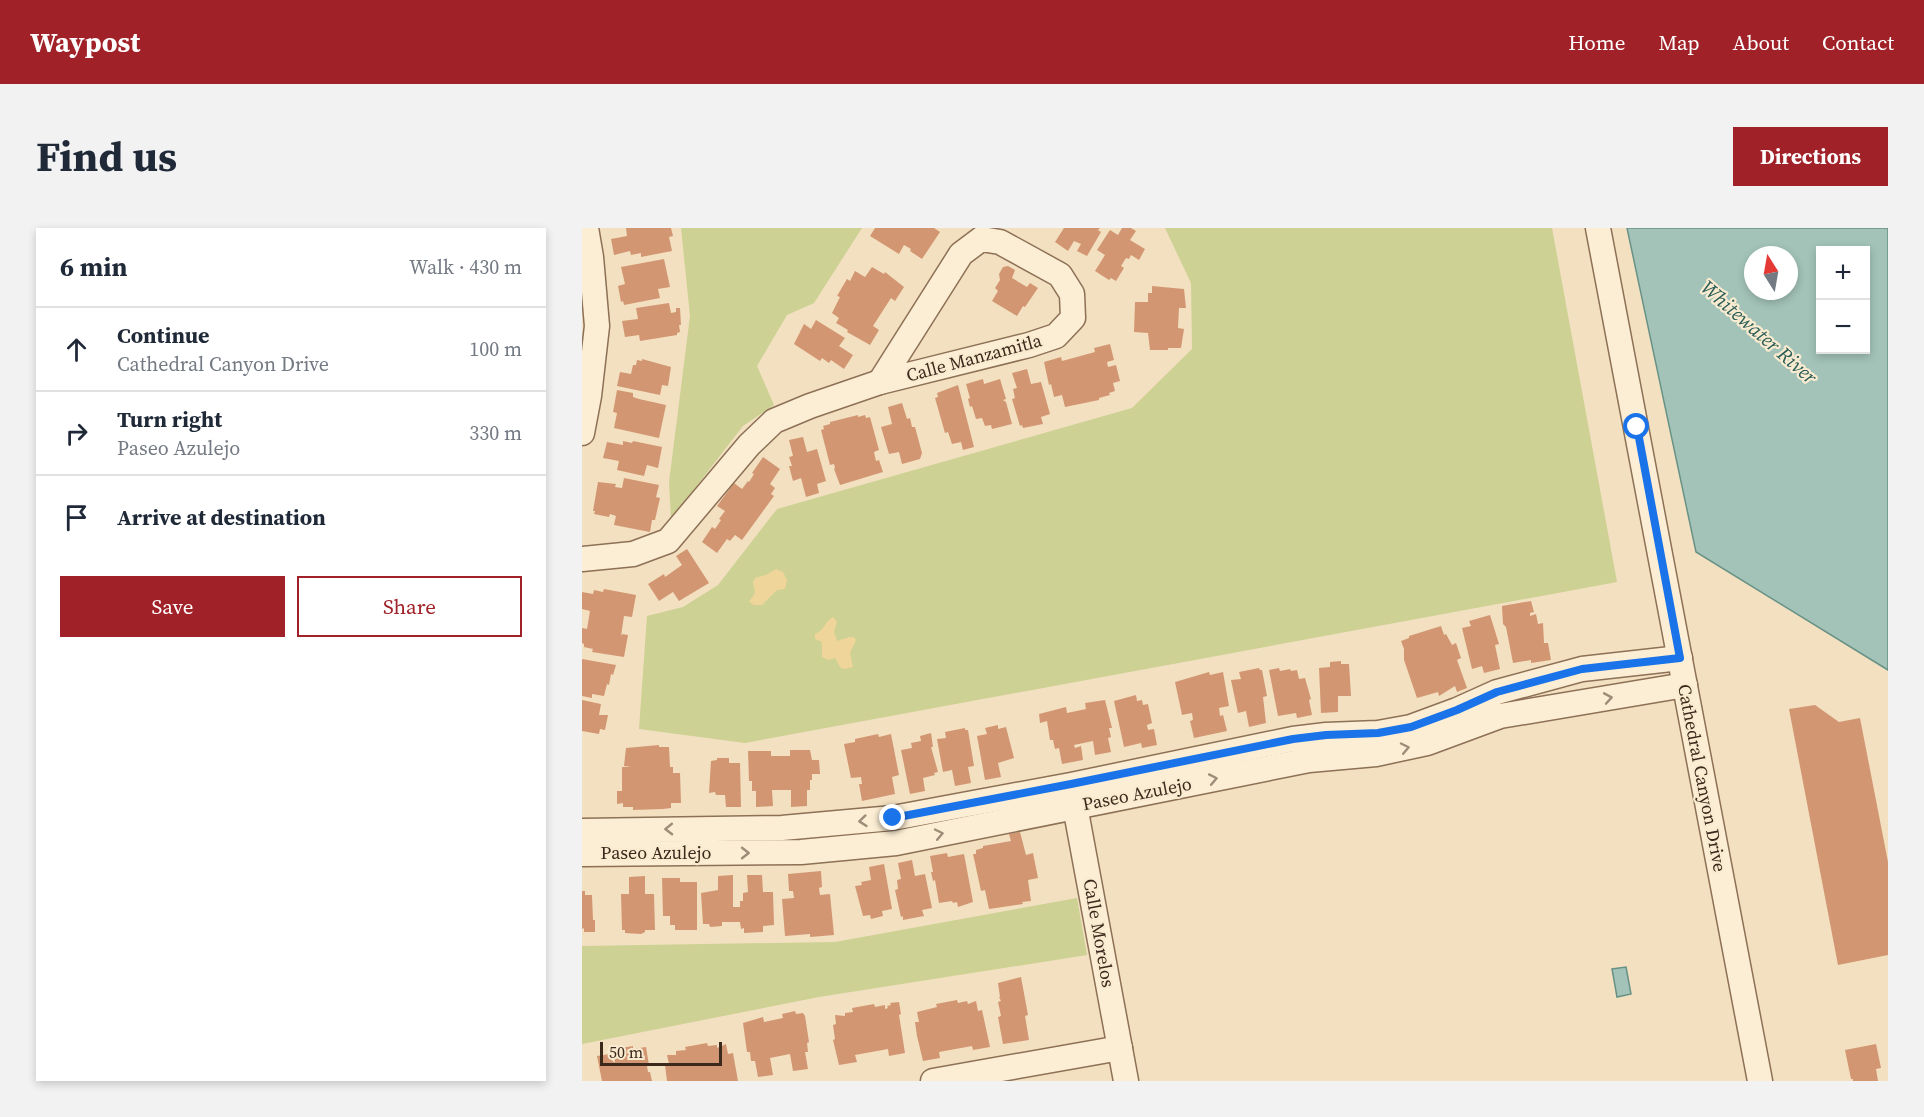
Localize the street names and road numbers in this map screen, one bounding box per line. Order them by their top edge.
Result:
street label: Calle Manzamitla [903,327,1045,388]
street label: Cathedral Canyon Drive [1672,682,1733,874]
street label: Paseo Azulejo [1080,771,1194,816]
street label: Paseo Azulejo [601,840,712,865]
street label: Calle Morelos [1078,877,1121,989]

